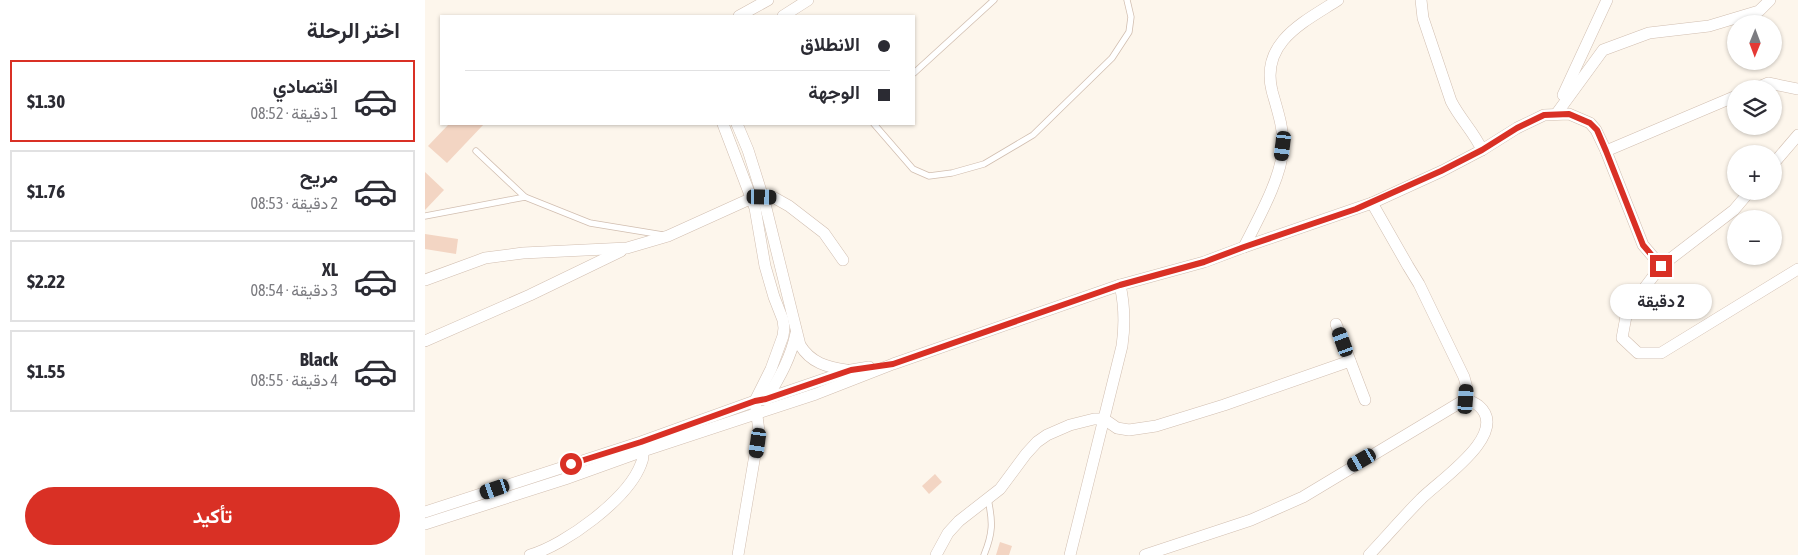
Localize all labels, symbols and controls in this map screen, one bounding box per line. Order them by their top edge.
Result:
north arrow [1727,15,1783,70]
map controls [1727,15,1782,265]
text: اختر الرحلة [307,17,400,43]
text: الانطلاق [800,33,860,55]
text: اقتصادي [273,75,338,97]
icon: car [353,79,398,124]
button: layers [1727,80,1782,135]
text: الوجهة [808,81,860,103]
text: $1.30 [27,90,65,112]
text: 1 دقيقة · 08:52 [250,104,338,122]
car [1273,130,1292,162]
button: + [1727,145,1782,200]
text: مريح [300,165,338,187]
icon: car [353,169,398,214]
text: $1.76 [27,180,65,202]
car [746,189,777,205]
text: 2 دقيقة · 08:53 [250,194,338,212]
button: − [1727,210,1782,265]
route end [1650,255,1672,277]
text: XL [322,258,338,280]
icon: car [353,259,398,304]
text: $2.22 [27,270,65,292]
text: 3 دقيقة · 08:54 [250,281,338,299]
callout: 2 دقيقة [1610,284,1712,318]
text: 2 دقيقة [1637,292,1685,310]
car [1330,325,1355,359]
text: Black [300,348,338,370]
icon: car [353,349,398,394]
text: $1.55 [27,360,65,382]
text: 4 دقيقة · 08:55 [250,371,338,389]
car [1457,384,1474,414]
car [748,427,767,459]
car [1345,446,1378,474]
route start [560,453,582,475]
car [478,477,511,501]
button: تأكيد [25,487,400,545]

